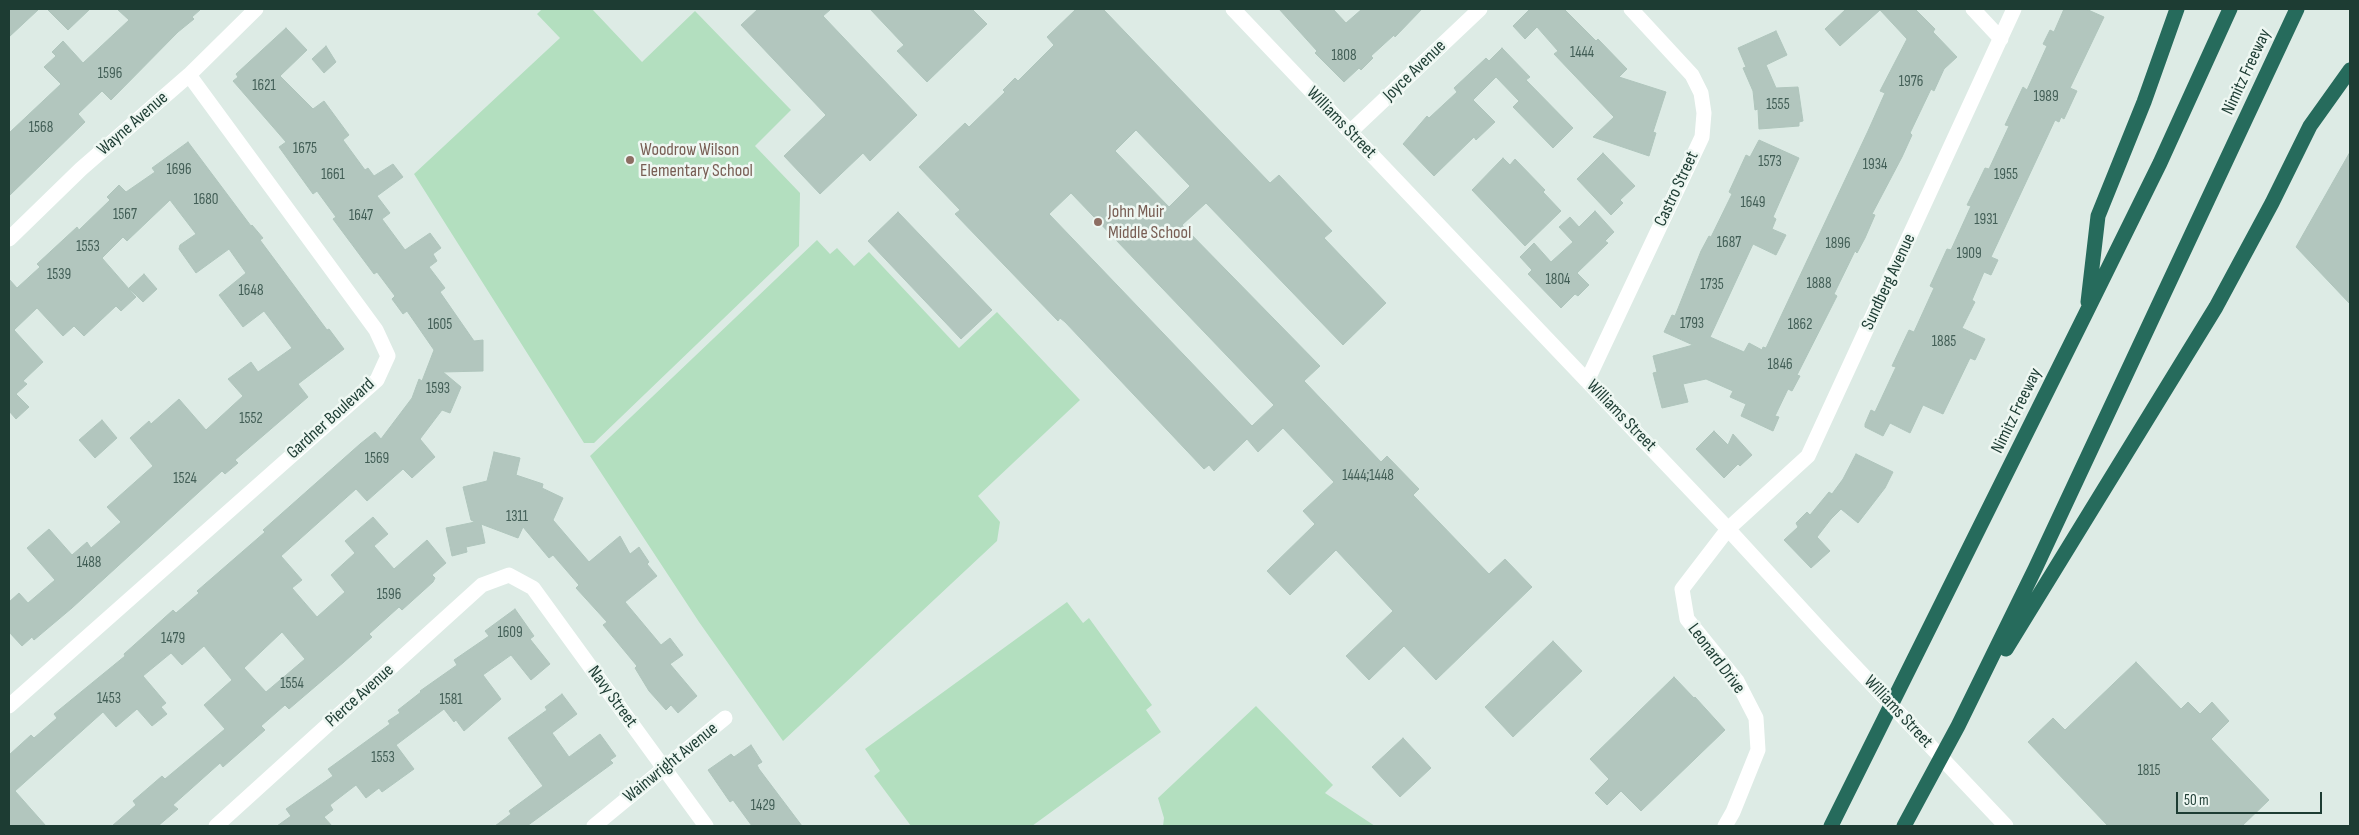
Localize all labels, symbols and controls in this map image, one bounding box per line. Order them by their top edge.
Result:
street label: Nimitz Freeway [2218,26,2276,118]
street label: Joyce Avenue [1379,36,1451,106]
house number: 1444 [1570,44,1594,62]
house number: 1808 [1331,47,1357,65]
house number: 1596 [98,65,122,83]
house number: 1976 [1899,73,1923,91]
house number: 1621 [252,77,276,95]
street label: Williams Street [1302,83,1380,163]
street label: Wayne Avenue [93,87,173,161]
house number: 1989 [2033,88,2059,106]
house number: 1555 [1766,96,1790,114]
house number: 1568 [29,119,53,137]
place label: Woodrow Wilson Elementary School [640,139,753,182]
house number: 1675 [293,140,317,158]
street label: Castro Street [1650,148,1704,230]
house number: 1573 [1758,153,1782,171]
marker: Woodrow Wilson Elementary School [624,154,636,166]
house number: 1934 [1863,156,1887,174]
house number: 1696 [167,161,191,179]
house number: 1661 [321,166,345,184]
house number: 1955 [1994,166,2018,184]
house number: 1680 [193,191,219,209]
house number: 1649 [1740,194,1766,212]
place label: John Muir Middle School [1108,201,1191,243]
house number: 1567 [113,206,137,224]
house number: 1647 [349,207,373,225]
house number: 1931 [1974,211,1998,229]
marker: John Muir Middle School [1092,216,1104,228]
street label: Sundberg Avenue [1857,230,1921,334]
house number: 1687 [1717,234,1741,252]
house number: 1896 [1825,235,1851,253]
house number: 1553 [76,238,100,256]
house number: 1909 [1956,245,1982,263]
house number: 1539 [47,266,71,284]
house number: 1804 [1546,271,1570,289]
house number: 1888 [1807,275,1831,293]
house number: 1735 [1700,276,1724,294]
house number: 1648 [239,282,263,300]
house number: 1793 [1680,315,1704,333]
house number: 1605 [428,316,452,334]
house number: 1862 [1788,316,1812,334]
house number: 1885 [1932,333,1956,351]
house number: 1846 [1768,356,1792,374]
street label: Nimitz Freeway [1987,365,2047,457]
street label: Gardner Boulevard [283,374,379,464]
street label: Williams Street [1582,376,1660,456]
house number: 1593 [426,380,450,398]
house number: 1552 [239,410,263,428]
house number: 1569 [365,450,389,468]
house number: 1444;1448 [1342,467,1394,485]
house number: 1524 [173,470,197,488]
house number: 1311 [506,508,528,526]
house number: 1488 [77,554,101,572]
house number: 1596 [377,586,401,604]
street label: Leonard Drive [1683,620,1749,698]
house number: 1609 [497,624,523,642]
house number: 1479 [161,630,185,648]
street label: Pierce Avenue [321,660,399,732]
street label: Navy Street [582,662,642,732]
street label: Williams Street [1859,671,1937,753]
house number: 1554 [280,675,304,693]
house number: 1453 [97,690,121,708]
house number: 1581 [439,691,463,709]
street label: Wainwright Avenue [619,718,723,808]
house number: 1553 [371,749,395,767]
house number: 1815 [2137,762,2161,780]
scale bar [2179,782,2325,814]
text: 50 m [2184,791,2209,810]
house number: 1429 [751,797,775,815]

